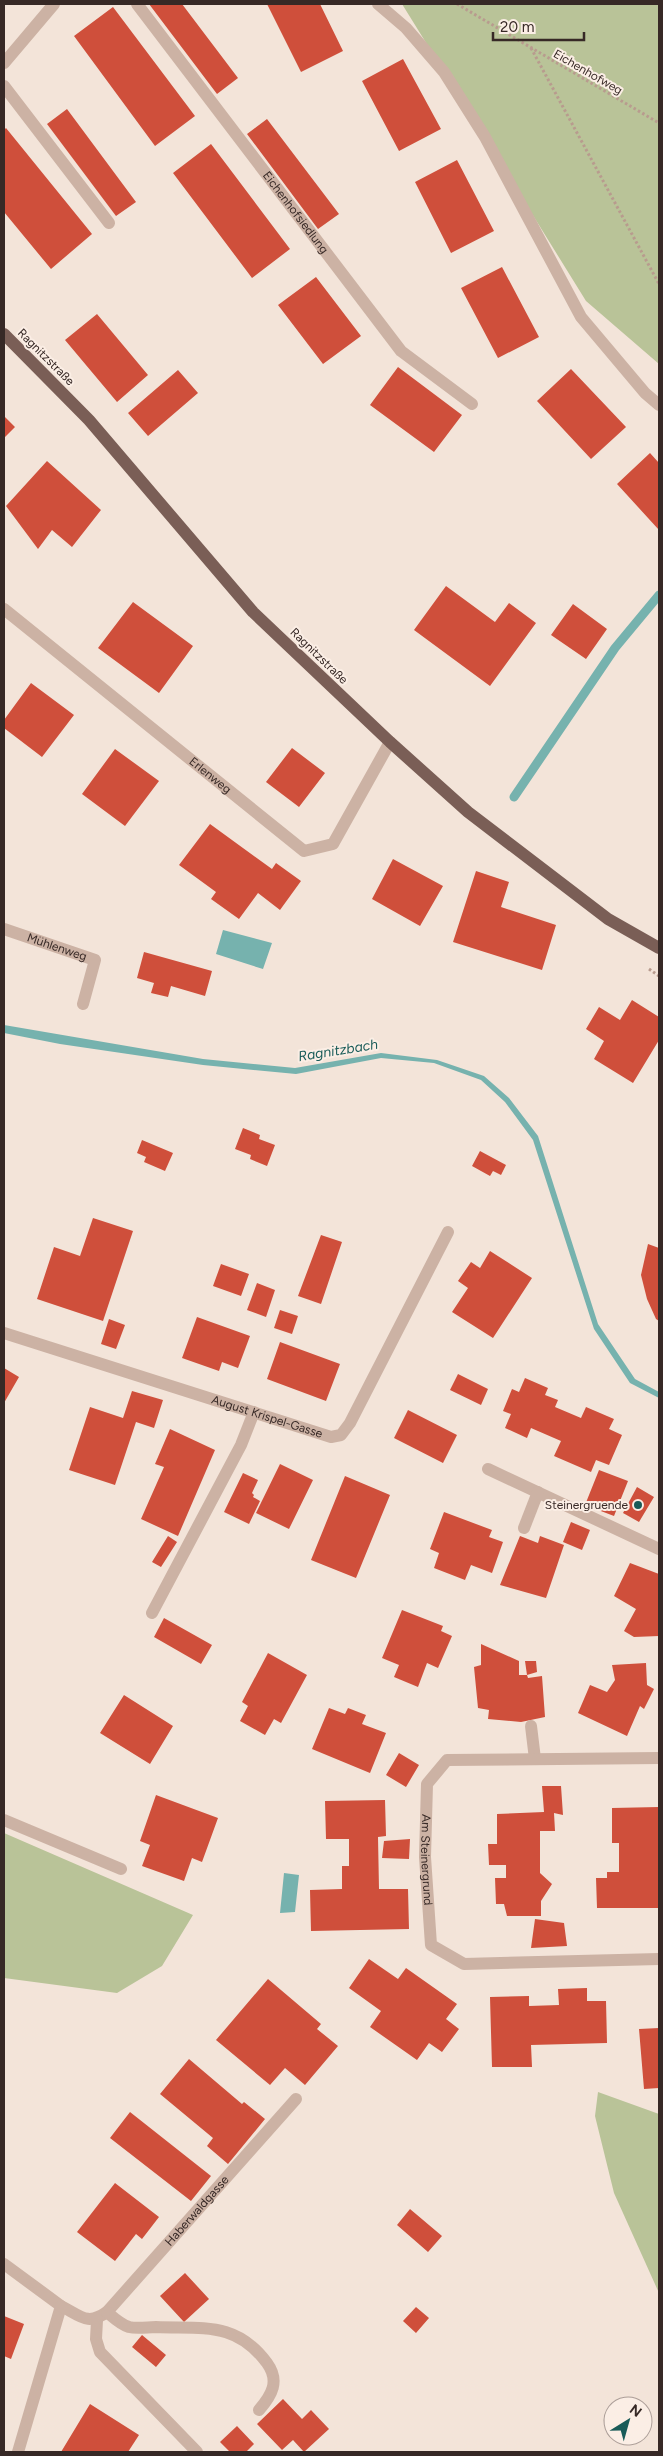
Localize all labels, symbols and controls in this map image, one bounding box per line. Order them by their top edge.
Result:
scale bar [493,10,584,42]
text: 20 m [500,18,534,36]
street label: Eichenhofweg [551,47,625,97]
street label: Eichenhofsiedlung [260,169,331,256]
street label: Ragnitzstraße [15,326,77,388]
street label: Ragnitzstraße [287,625,351,687]
street label: Erlenweg [186,754,234,796]
street label: Mühlenweg [25,930,89,964]
water label: Ragnitzbach [297,1036,379,1065]
street label: August Krispel-Gasse [210,1392,325,1441]
place label: Steinergruende [545,1498,628,1512]
marker: Steinergruende [632,1499,644,1511]
street label: Am Steinergrund [418,1814,435,1906]
street label: Haberwaldgasse [162,2173,232,2249]
north arrow [603,2396,653,2446]
text: N [626,2401,645,2421]

